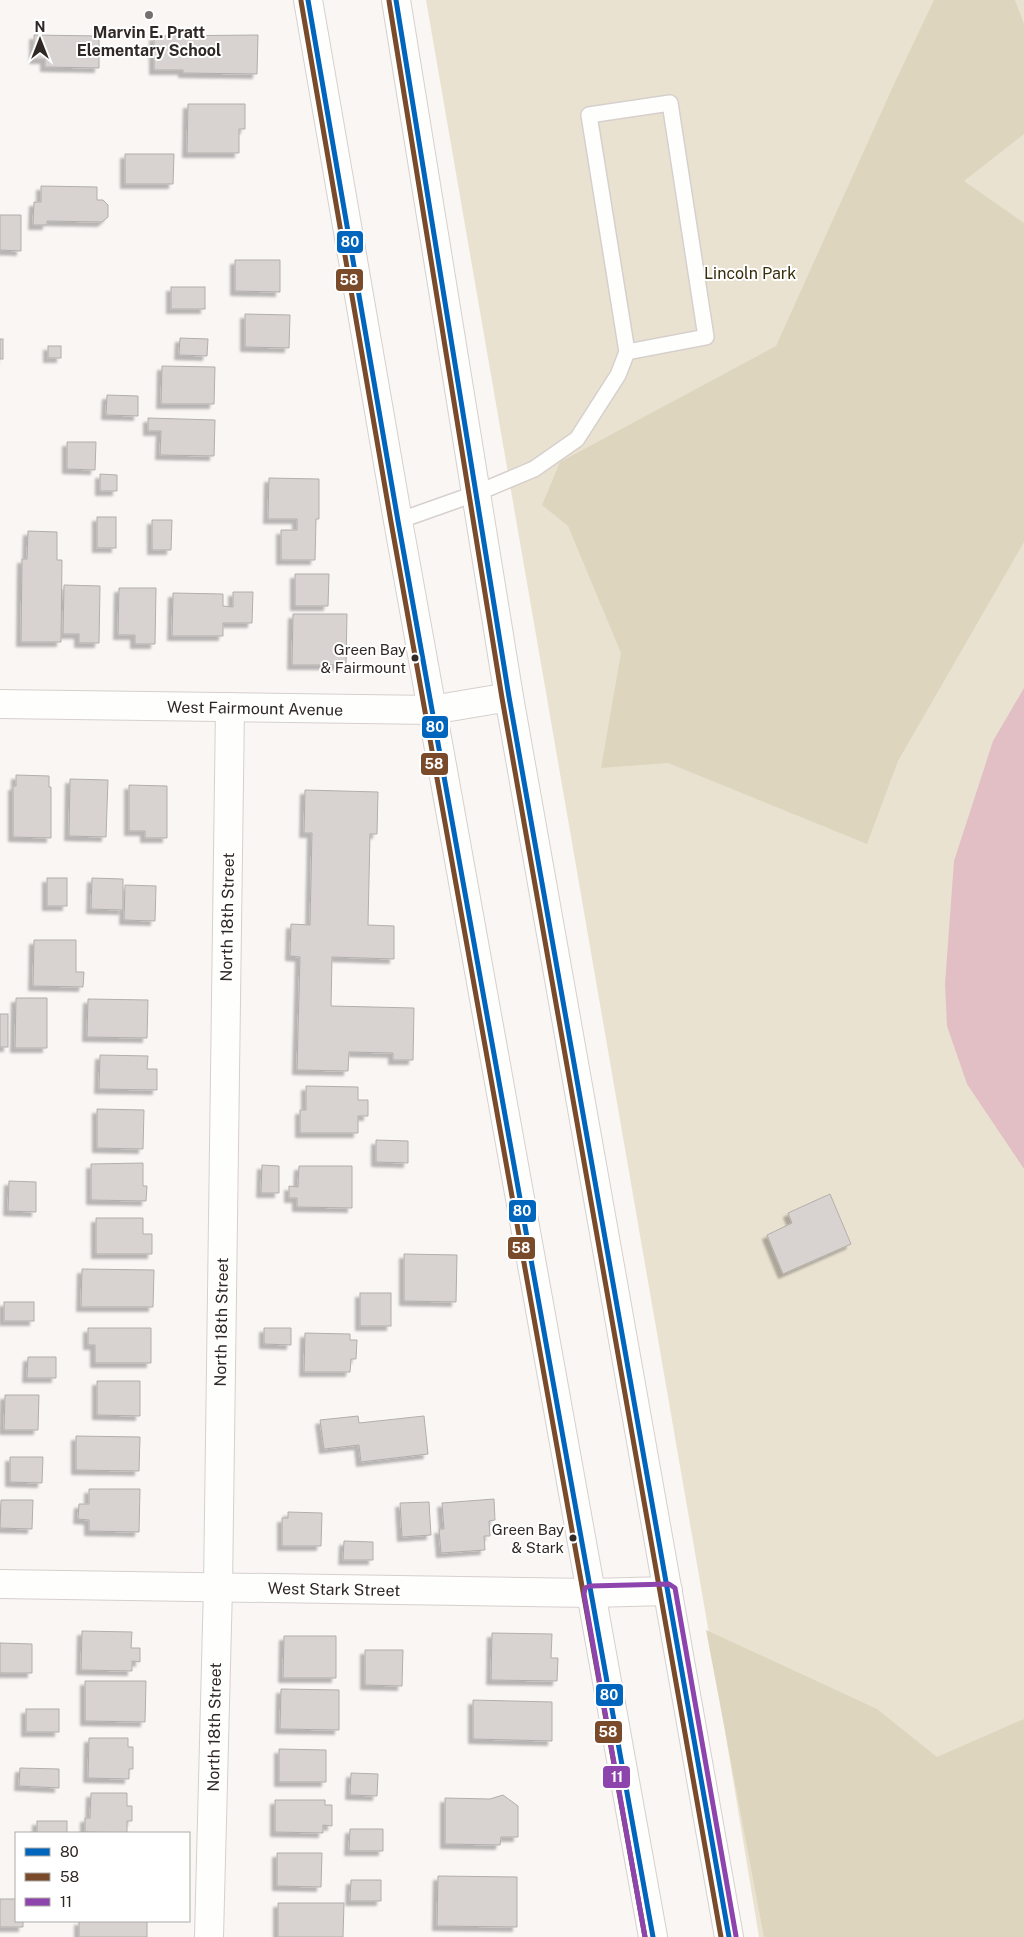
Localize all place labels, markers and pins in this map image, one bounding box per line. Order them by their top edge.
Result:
marker: Marvin E. Pratt Elementary School [143,9,155,21]
place label: Marvin E. Pratt Elementary School [77,23,221,60]
place label: Green Bay & Fairmount [321,641,406,676]
marker: Green Bay & Fairmount [410,653,420,663]
place label: Green Bay & Stark [492,1521,564,1556]
marker: Green Bay & Stark [568,1533,578,1543]

